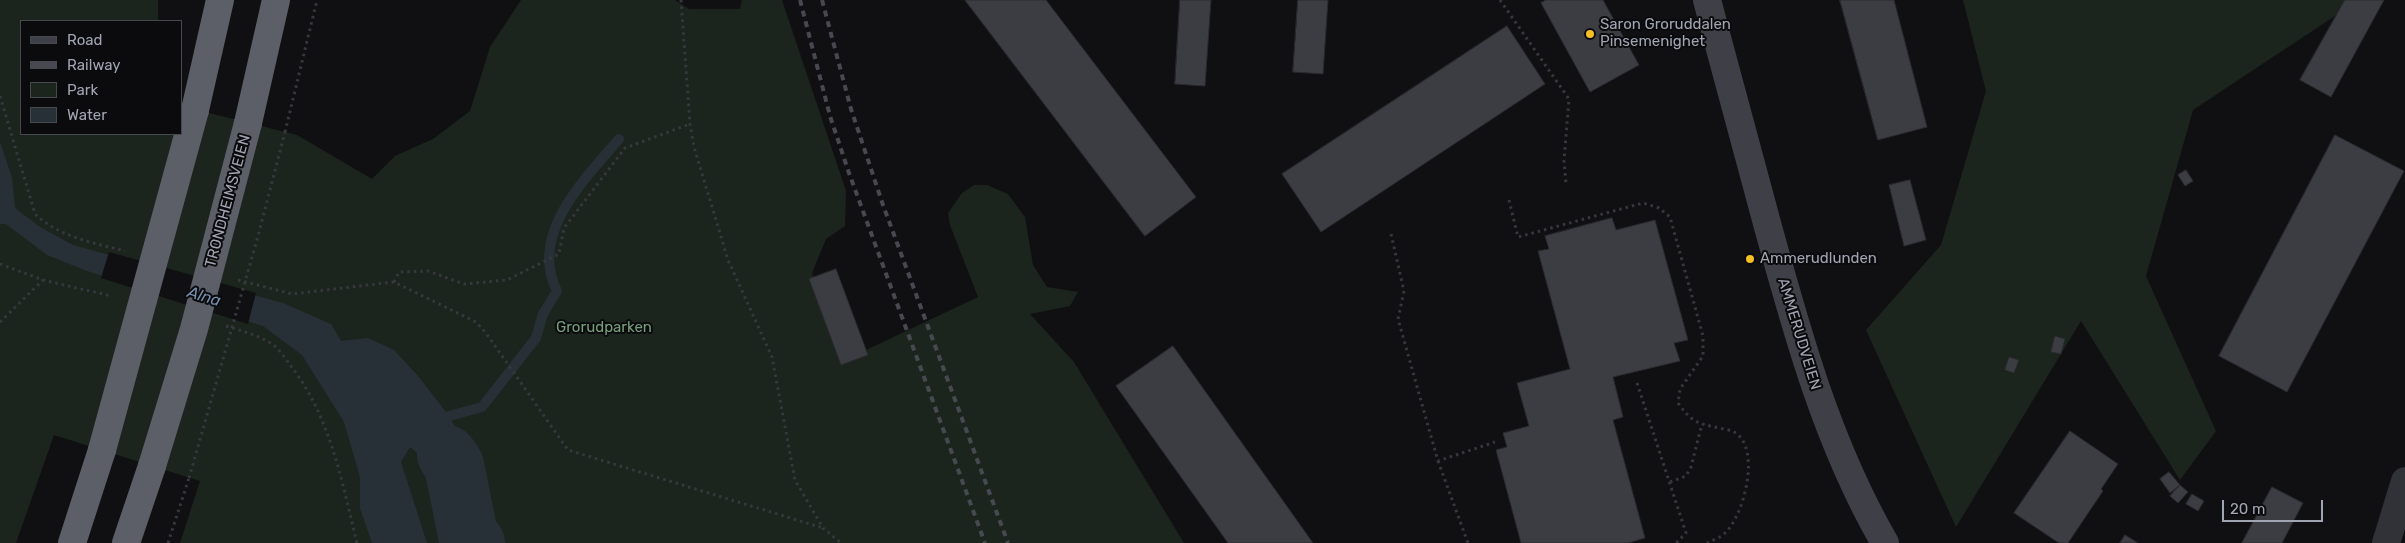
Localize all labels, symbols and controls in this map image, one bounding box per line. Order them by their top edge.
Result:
place label: Saron Groruddalen Pinsemenighet [1600,16,1731,51]
legend [20,20,182,135]
marker: Saron Groruddalen Pinsemenighet [1584,28,1596,40]
text: Road [67,31,103,49]
text: Railway [67,56,121,74]
text: Park [67,81,98,99]
text: Water [67,106,107,124]
street label: TRONDHEIMSVEIEN [202,133,254,269]
place label: Ammerudlunden [1760,250,1877,268]
marker: Ammerudlunden [1744,253,1756,265]
street label: AMMERUDVEIEN [1773,276,1825,392]
water label: Alna [185,283,223,311]
park label: Grorudparken [556,319,652,337]
scale bar [2225,490,2326,522]
text: 20 m [2230,500,2265,518]

